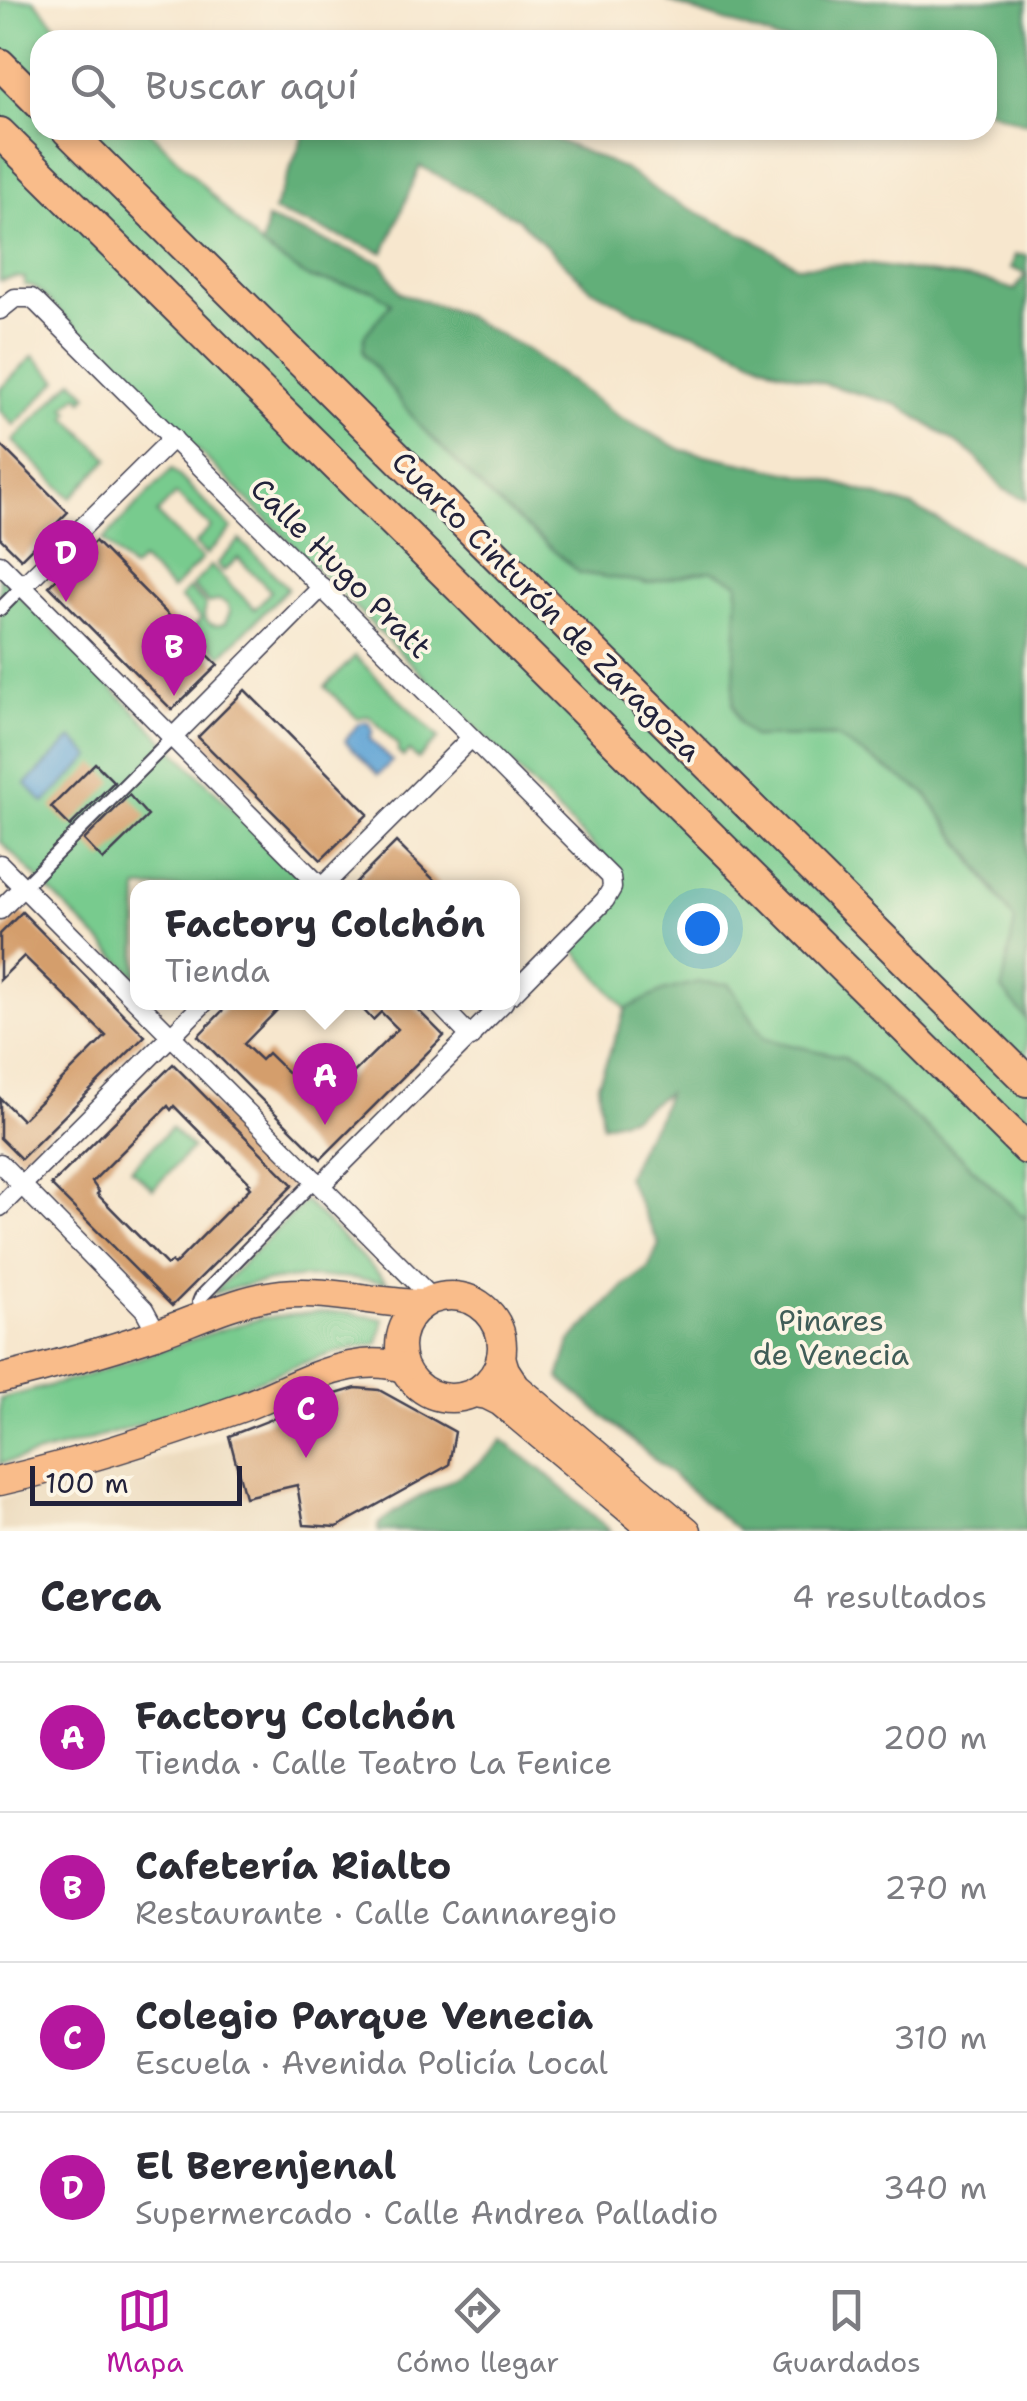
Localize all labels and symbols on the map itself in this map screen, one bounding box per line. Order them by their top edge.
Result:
street label: Cuarto Cinturón de Zaragoza [383,442,711,770]
street label: Calle Hugo Pratt [242,469,440,667]
pin: D [34,520,98,602]
pin: B [142,614,206,696]
your location [677,903,728,954]
pin: A [292,1042,358,1125]
park label: Pinares de Venecia [753,1300,910,1375]
pin: C [274,1376,338,1458]
scale bar [30,1461,242,1506]

